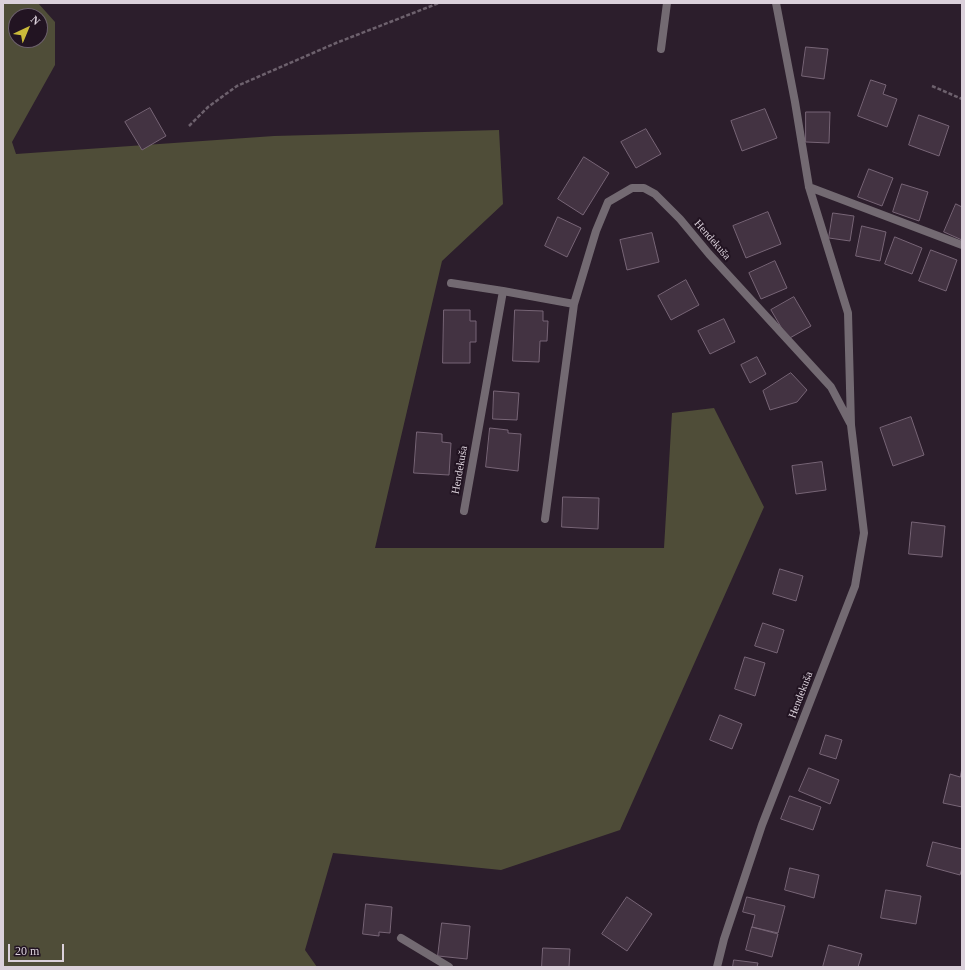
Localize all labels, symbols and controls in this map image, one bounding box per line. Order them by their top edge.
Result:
north arrow [8,8,48,48]
text: N [29,13,43,27]
street label: Hendekuša [691,217,733,263]
street label: Hendekuša [449,445,471,495]
street label: Hendekuša [786,670,816,720]
scale bar [10,936,66,962]
text: 20 m [15,944,39,958]

